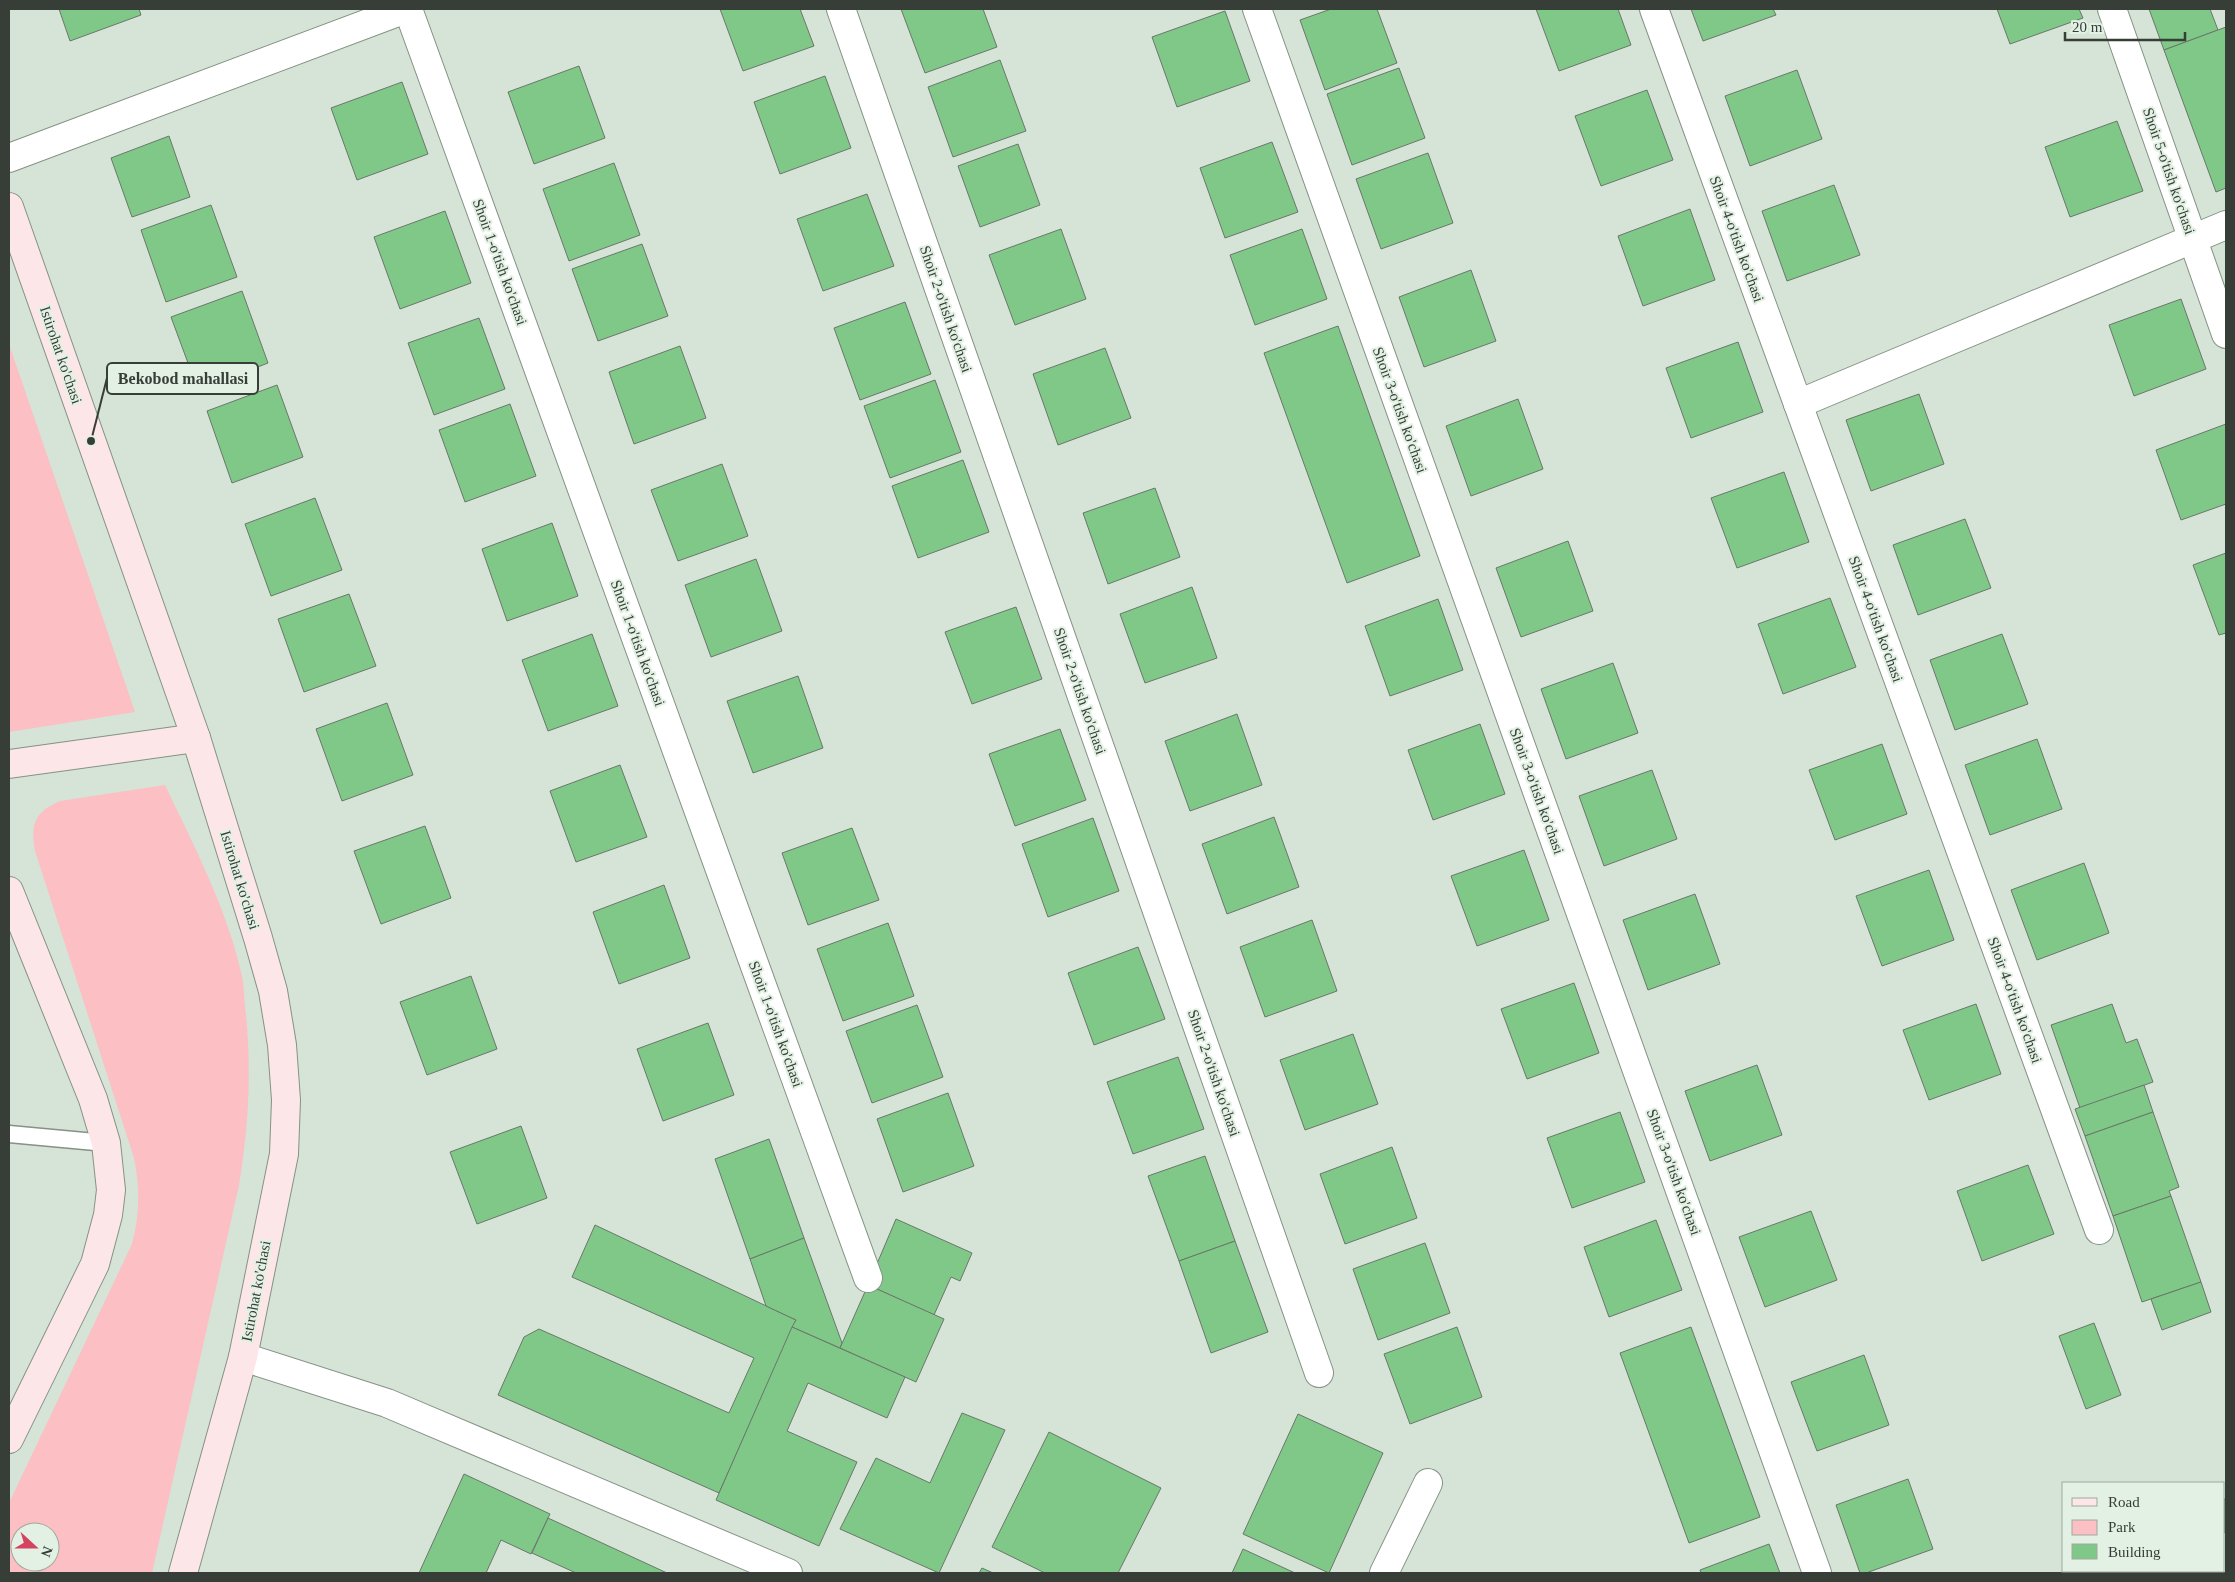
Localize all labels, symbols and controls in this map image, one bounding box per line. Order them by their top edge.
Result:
scale bar [2065,10,2185,42]
text: 20 m [2072,19,2103,35]
street label: Shoir 5-o'tish ko'chasi [2140,106,2198,236]
street label: Shoir 4-o'tish ko'chasi [1707,174,1767,304]
street label: Shoir 1-o'tish ko'chasi [470,197,530,327]
street label: Shoir 2-o'tish ko'chasi [917,244,975,374]
street label: Istirohat ko'chasi [37,304,85,406]
street label: Shoir 3-o'tish ko'chasi [1370,345,1430,475]
callout: Bekobod mahallasi [107,363,258,394]
text: Bekobod mahallasi [118,370,249,387]
street label: Shoir 4-o'tish ko'chasi [1846,554,1906,684]
street label: Shoir 1-o'tish ko'chasi [608,578,668,708]
street label: Shoir 2-o'tish ko'chasi [1051,626,1109,756]
street label: Shoir 3-o'tish ko'chasi [1507,726,1567,856]
street label: Istirohat ko'chasi [217,829,263,931]
street label: Shoir 4-o'tish ko'chasi [1985,935,2045,1065]
street label: Shoir 1-o'tish ko'chasi [746,959,806,1089]
street label: Shoir 2-o'tish ko'chasi [1185,1008,1243,1138]
street label: Shoir 3-o'tish ko'chasi [1644,1107,1704,1237]
street label: Istirohat ko'chasi [238,1239,274,1343]
legend [2062,1482,2225,1572]
text: Road [2108,1494,2140,1510]
text: Park [2108,1519,2136,1535]
north arrow [10,1522,60,1572]
text: N [38,1544,55,1559]
text: Building [2108,1544,2161,1560]

